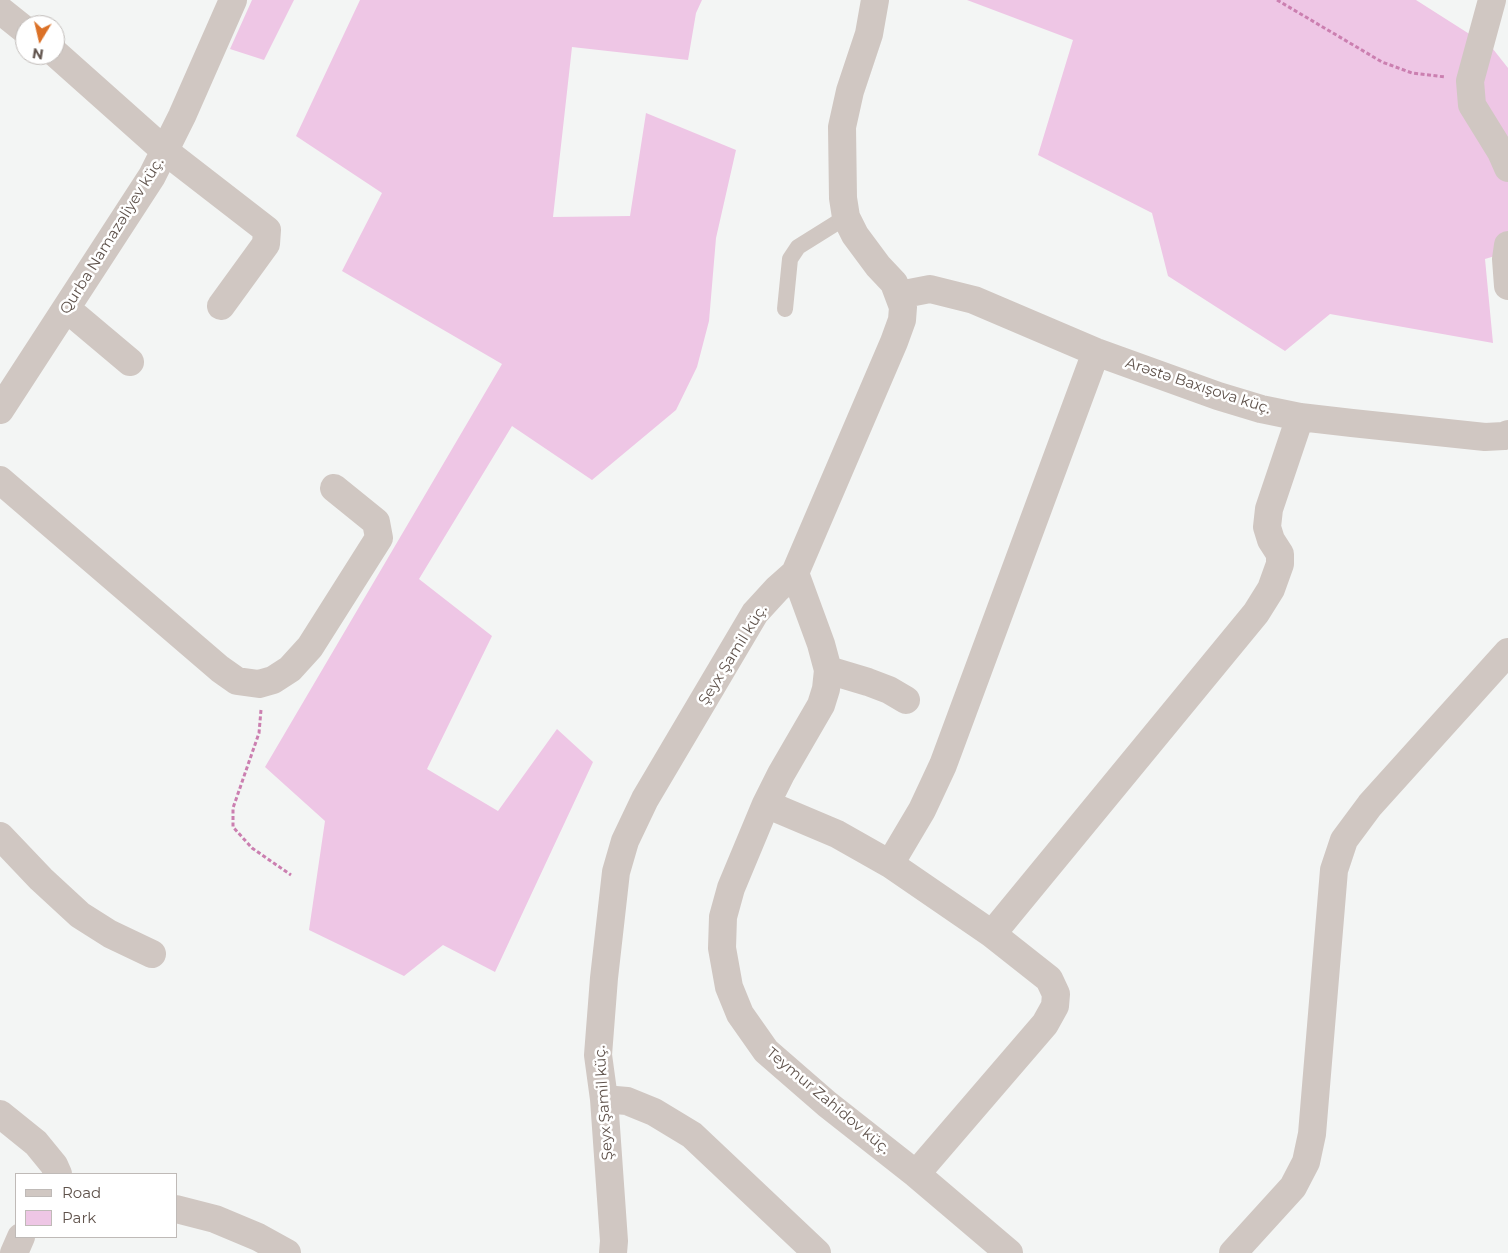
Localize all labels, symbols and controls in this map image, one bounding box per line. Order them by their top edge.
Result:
north arrow [15,15,65,65]
text: N [31,44,45,64]
street label: Qurba Namazəliyev küç. [56,154,168,318]
street label: Arəstə Baxışova küç. [1123,354,1273,418]
street label: Şeyx Şamil küç. [695,602,771,708]
street label: Teymur Zahidov küç. [763,1044,893,1158]
street label: Şeyx Şamil küç. [591,1045,617,1161]
legend [15,1173,178,1238]
text: Road [62,1183,101,1202]
text: Park [62,1208,96,1227]

